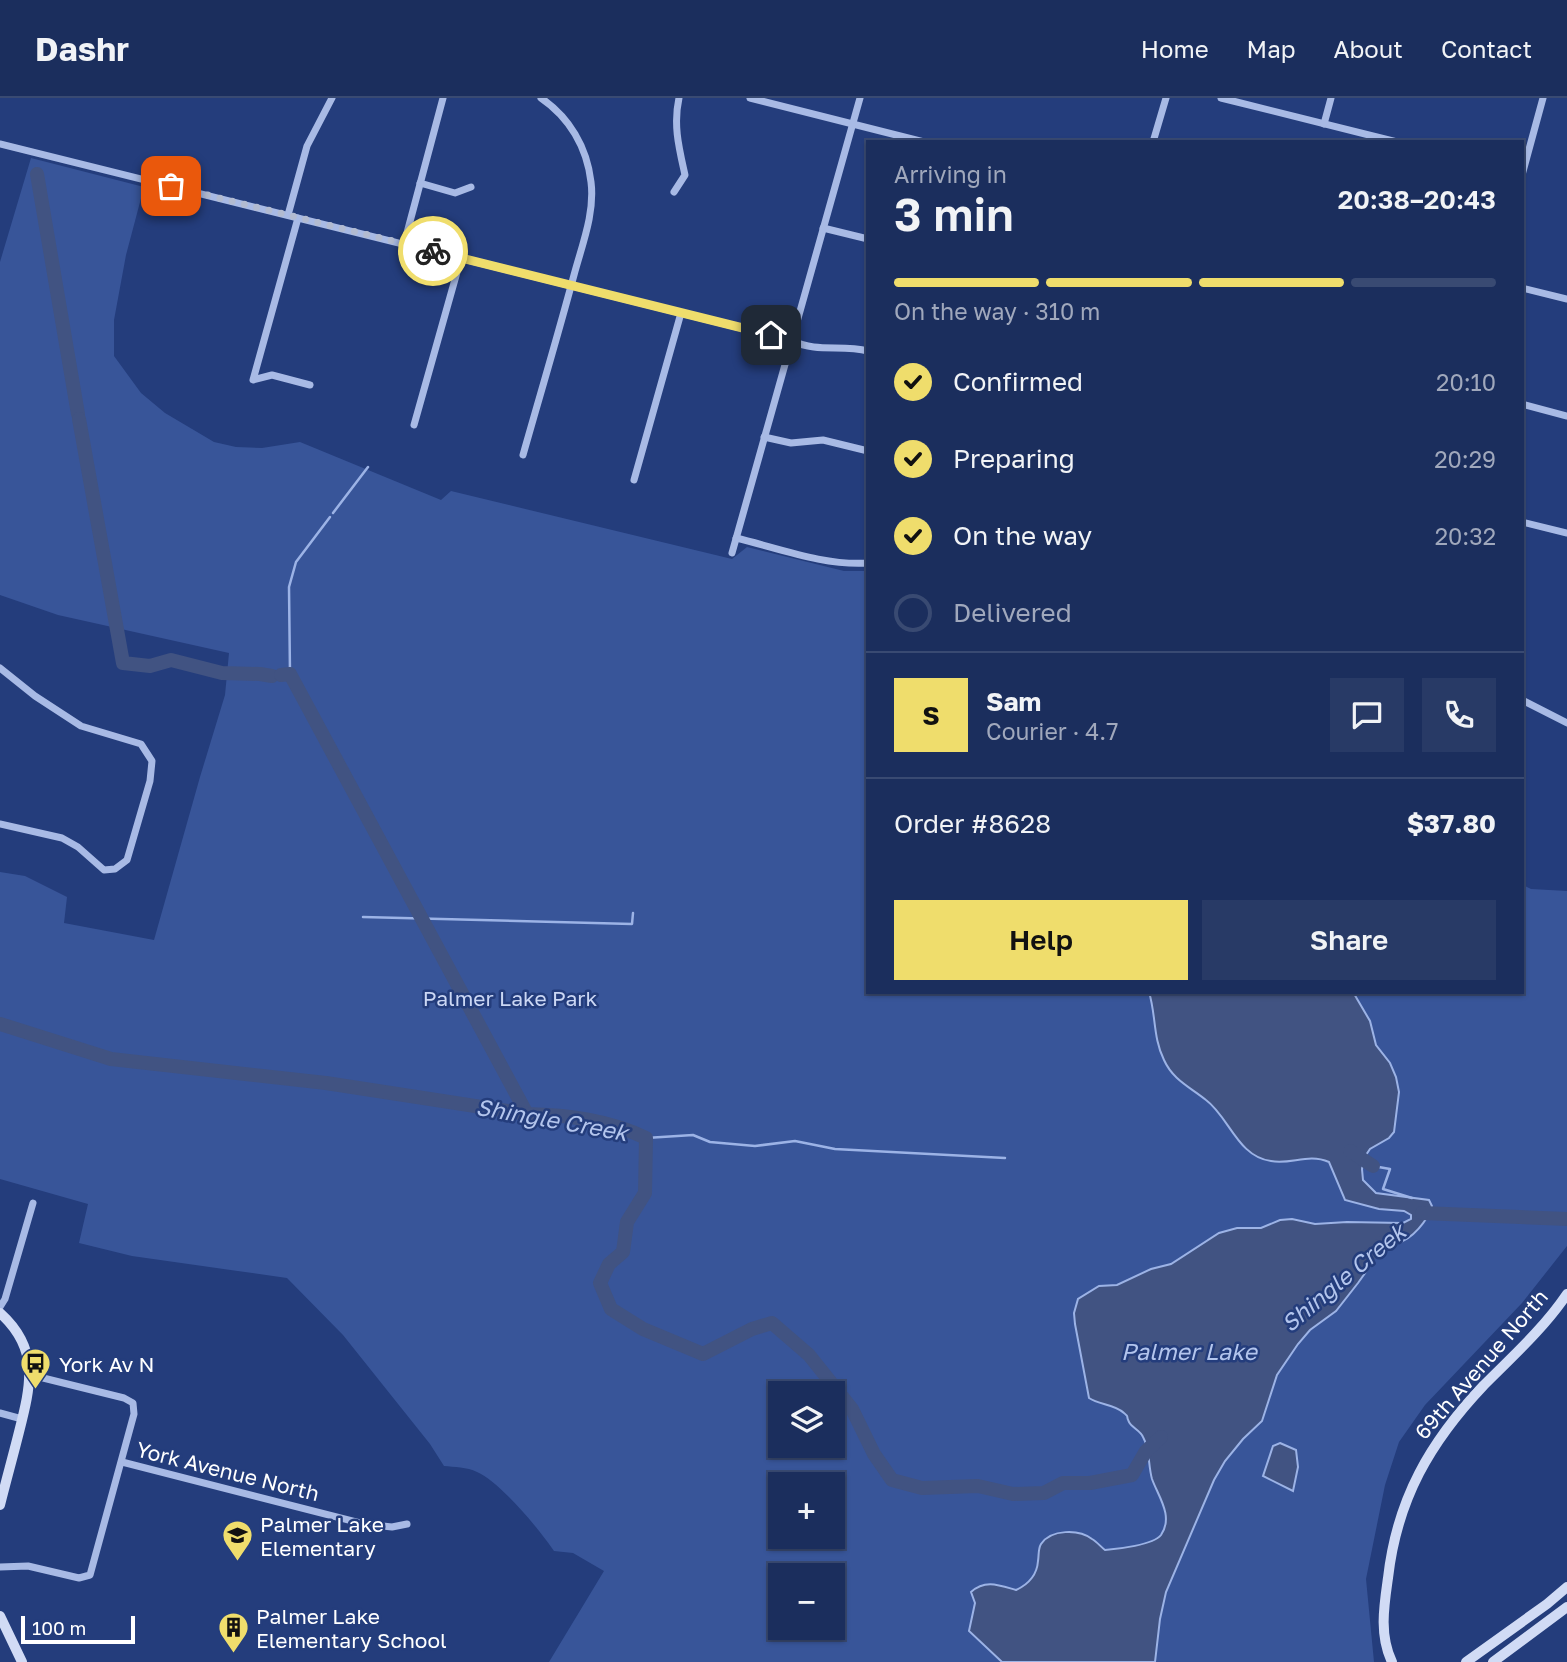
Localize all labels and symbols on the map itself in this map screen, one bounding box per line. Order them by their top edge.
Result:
pin [141,156,201,216]
courier [398,216,468,286]
pin [741,305,801,365]
park label: Palmer Lake Park [423,985,597,1011]
water label: Shingle Creek [474,1092,632,1146]
water label: Shingle Creek [1275,1216,1412,1337]
street label: 69th Avenue North [1409,1284,1553,1444]
water label: Palmer Lake [1121,1337,1259,1365]
bus stop icon: York Av N [19,1347,53,1391]
place label: York Av N [59,1351,154,1377]
street label: York Avenue North [134,1436,322,1506]
place label: Palmer Lake Elementary [260,1511,384,1561]
school or university icon: Palmer Lake Elementary [220,1519,254,1563]
place label: Palmer Lake Elementary School [256,1603,447,1653]
building icon: Palmer Lake Elementary School [216,1611,250,1655]
scale bar [21,1613,135,1645]

